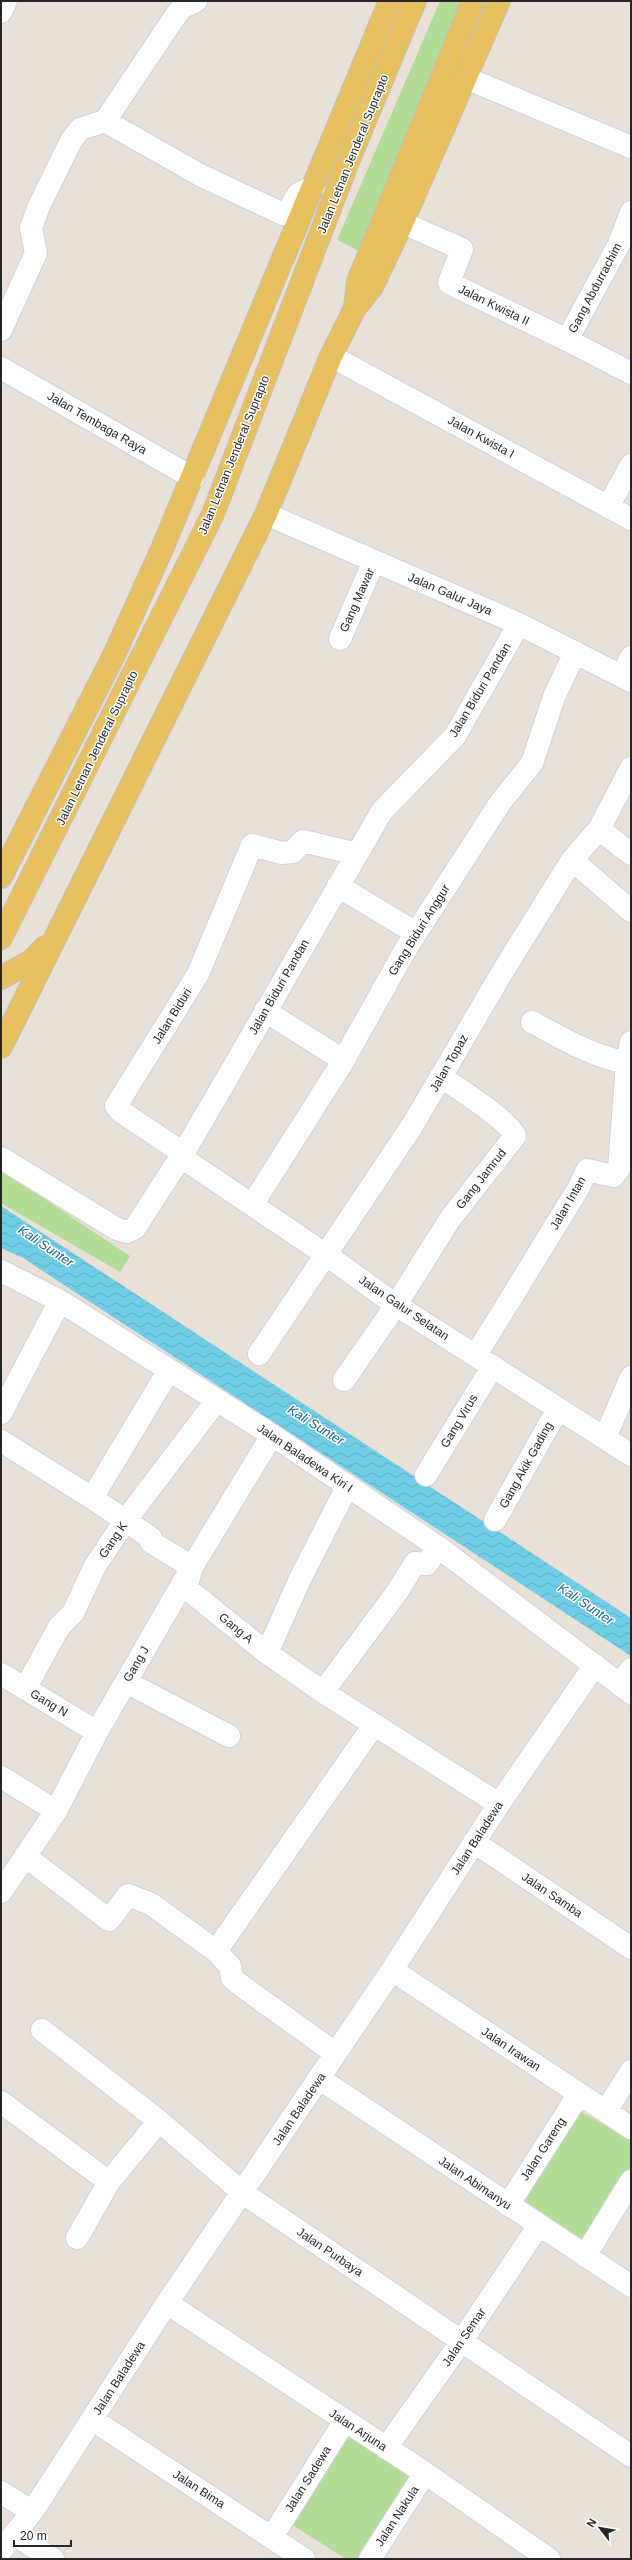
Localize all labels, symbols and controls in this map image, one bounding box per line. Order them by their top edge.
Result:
street label: Jalan Letnan Jenderal Suprapto [315,72,391,235]
street label: Gang Abdurrachim [565,241,625,335]
street label: Jalan Kwista II [456,282,532,328]
street label: Jalan Letnan Jenderal Suprapto [196,373,272,536]
street label: Jalan Tembaga Raya [45,389,149,457]
street label: Jalan Kwista I [445,413,517,461]
street label: Gang Mawar [337,566,377,634]
street label: Jalan Galur Jaya [406,570,494,618]
street label: Jalan Biduri Pandan [446,640,514,740]
street label: Jalan Letnan Jenderal Suprapto [53,668,141,828]
street label: Gang Biduri Anggur [385,882,453,978]
street label: Jalan Biduri Pandan [246,937,312,1037]
street label: Jalan Biduri [149,986,195,1046]
street label: Jalan Topaz [427,1032,471,1094]
street label: Gang Jamrud [453,1146,509,1212]
street label: Jalan Intan [547,1174,589,1232]
water label: Kali Sunter [15,1222,77,1270]
street label: Jalan Galur Selatan [356,1273,452,1343]
street label: Gang Virus [438,1392,480,1450]
water label: Kali Sunter [285,1402,348,1449]
street label: Gang Akik Gading [496,1419,556,1511]
street label: Jalan Baladewa Kiri I [255,1421,355,1495]
street label: Gang K [96,1519,130,1561]
water label: Kali Sunter [555,1580,617,1628]
street label: Gang A [216,1610,256,1646]
street label: Gang J [120,1644,152,1684]
street label: Gang N [28,1686,70,1720]
street label: Jalan Baladewa [448,1798,506,1877]
street label: Jalan Samba [519,1870,585,1921]
street label: Jalan Irawan [479,2024,543,2074]
street label: Jalan Baladewa [270,2070,329,2148]
street label: Jalan Gareng [518,2115,568,2183]
street label: Jalan Abimanyu [436,2154,514,2212]
street label: Jalan Purbaya [294,2225,366,2279]
street label: Jalan Semar [439,2305,489,2369]
street label: Jalan Baladewa [90,2338,148,2417]
street label: Jalan Arjuna [326,2406,390,2454]
street label: Jalan Sadewa [282,2443,334,2515]
street label: Jalan Bima [170,2467,228,2511]
street label: Jalan Nakula [372,2483,422,2549]
north arrow [580,2508,620,2548]
text: N [584,2516,599,2529]
scale bar [14,2522,71,2548]
text: 20 m [20,2529,47,2543]

